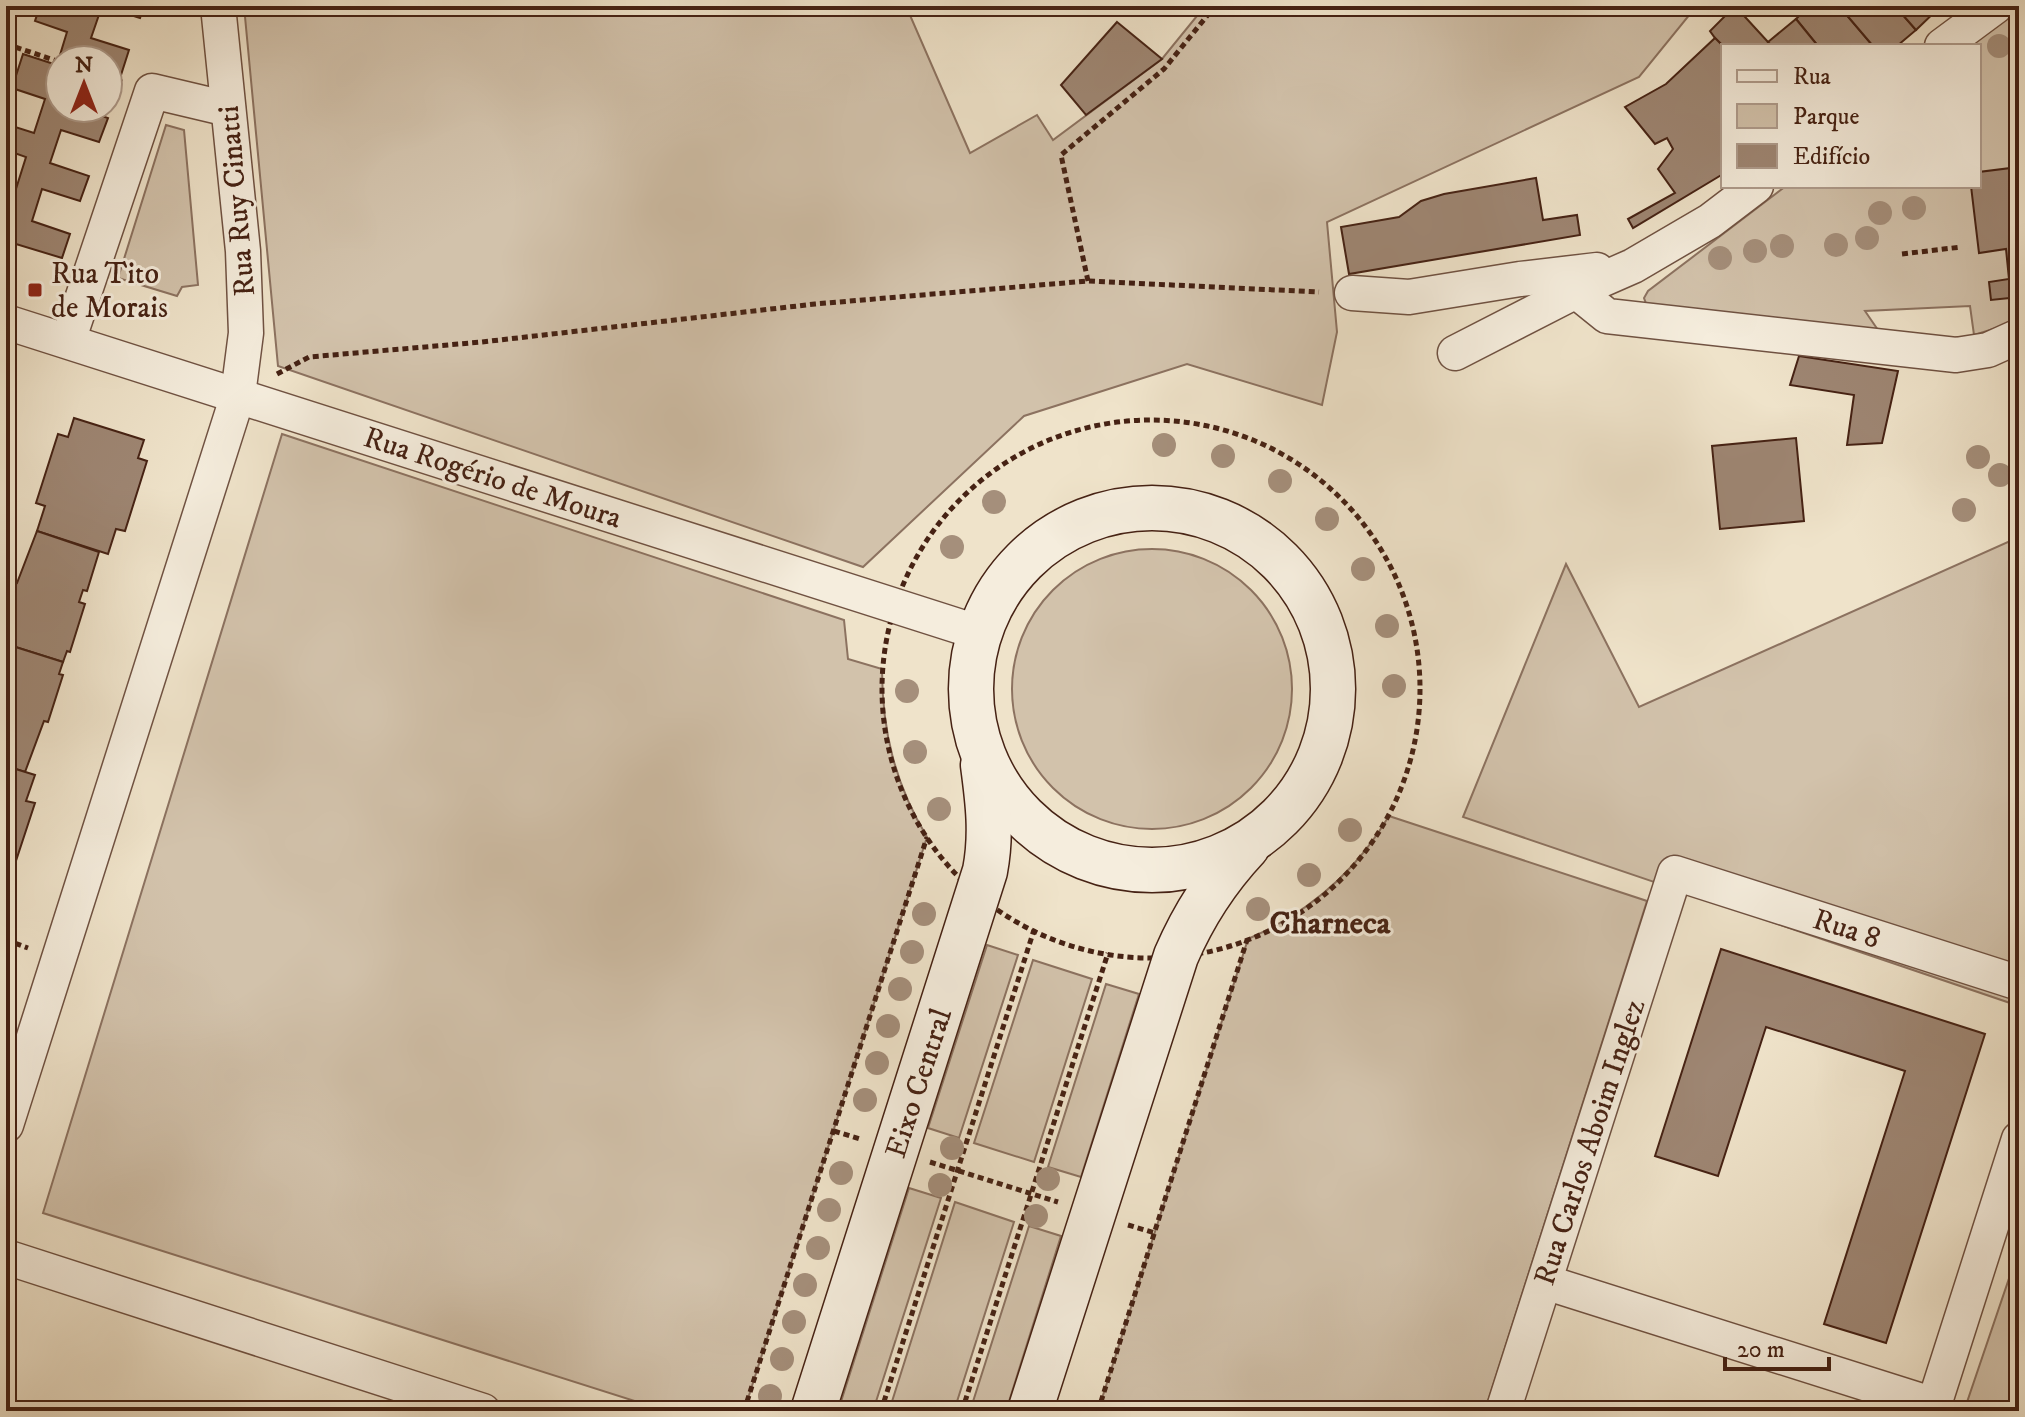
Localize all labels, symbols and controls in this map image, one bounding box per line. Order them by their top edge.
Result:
north arrow [44,44,124,124]
legend [1721,44,1981,188]
text: N [75,52,93,79]
text: Rua [1793,62,1832,92]
text: Parque [1793,102,1859,132]
street label: Rua Ruy Cinatti [211,104,264,298]
text: Edifício [1793,142,1870,172]
place label: Rua Tito de Morais [51,256,168,327]
marker: Rua Tito de Morais [26,281,44,299]
street label: Rua Rogério de Moura [359,419,626,538]
street label: Rua 8 [1808,901,1885,958]
district label: Charneca [1270,904,1391,944]
street label: Rua Carlos Aboim Inglez [1527,995,1654,1290]
street label: Eixo Central [878,1004,961,1163]
scale bar [1725,1321,1829,1371]
text: 20 m [1737,1335,1785,1365]

